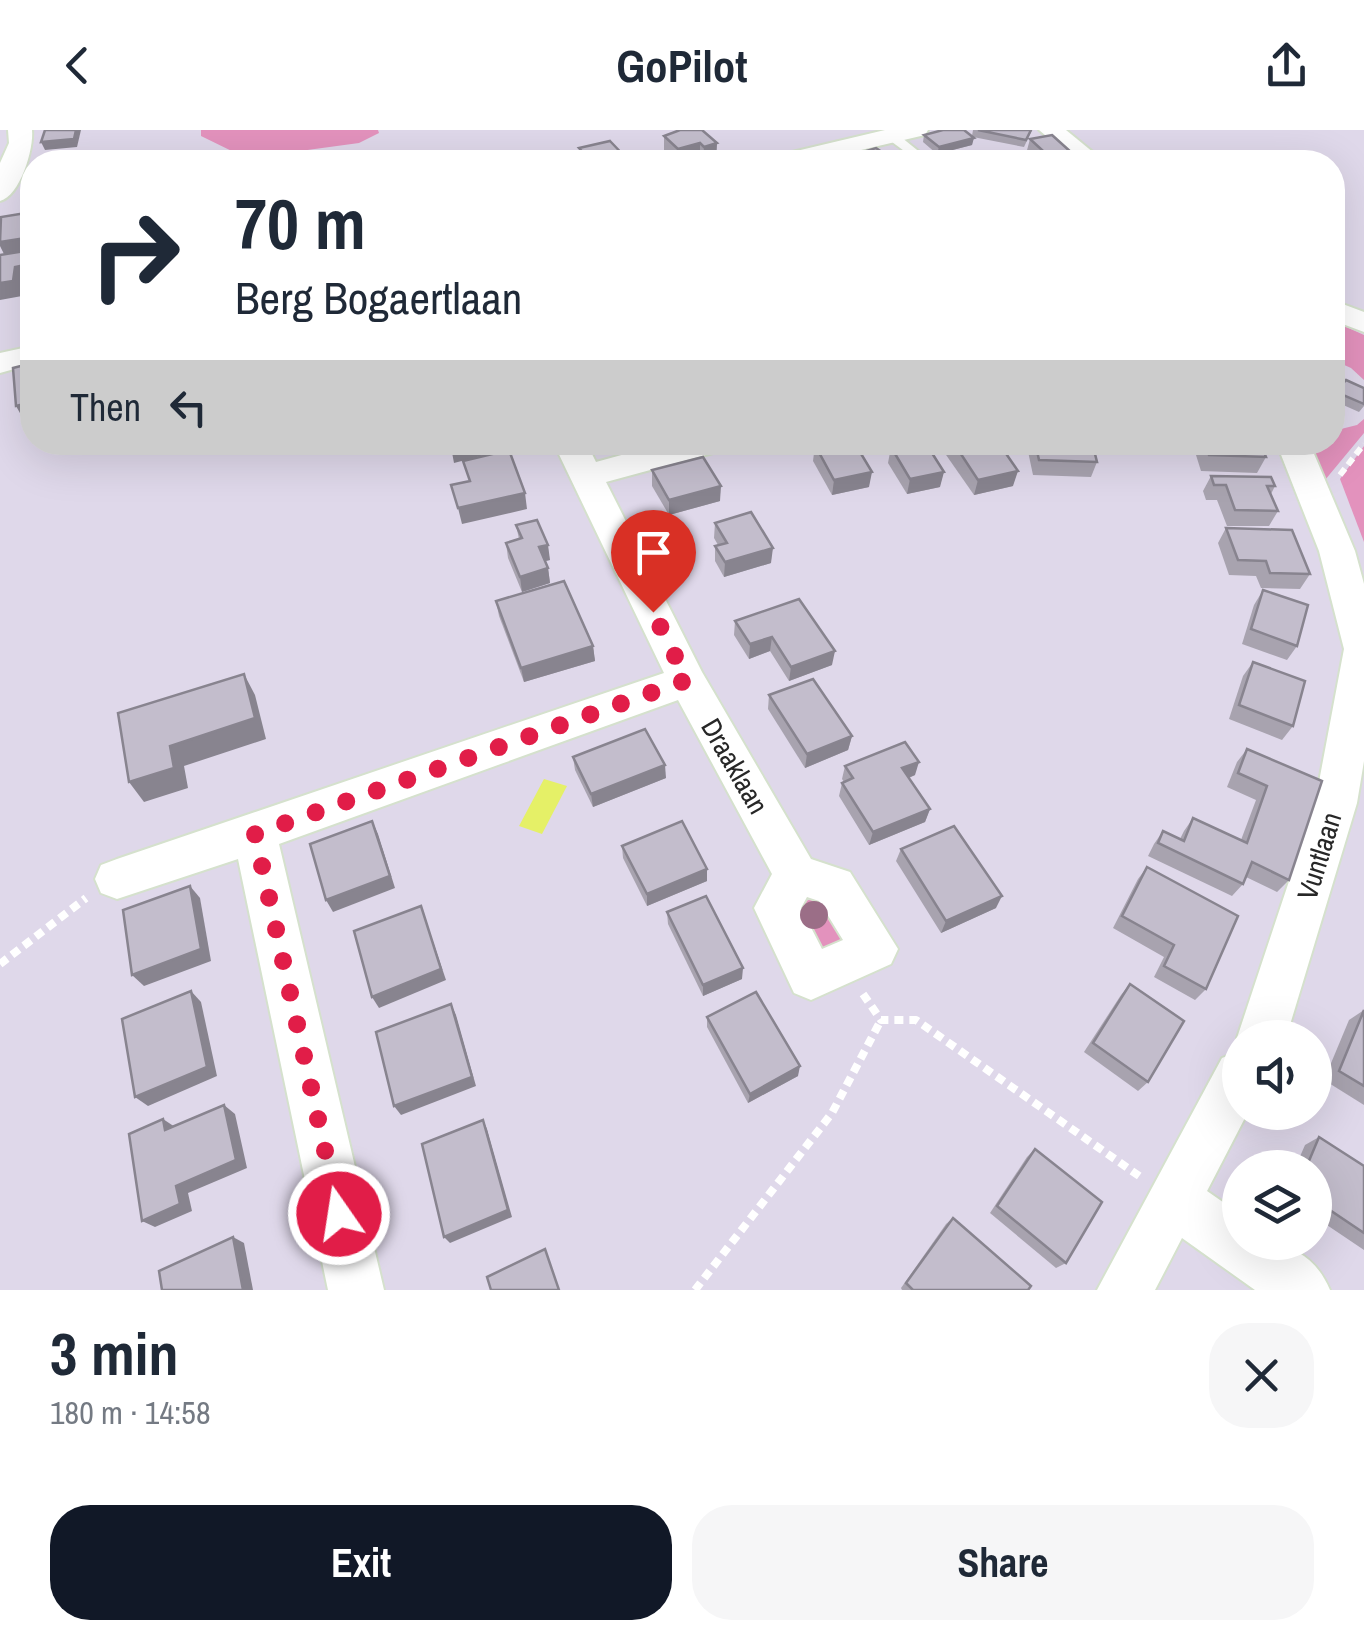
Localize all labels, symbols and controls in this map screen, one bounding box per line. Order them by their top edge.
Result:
text: GoPilot [616,35,748,96]
icon: back [50,38,105,93]
icon: share [1259,38,1314,93]
text: 70 m [235,177,366,271]
icon: right [70,190,200,320]
text: Berg Bogaertlaan [235,267,522,328]
icon: left [161,380,216,435]
text: Then [70,382,141,433]
pin [611,510,696,613]
icon: arrive [626,525,681,580]
street label: Draaklaan [692,711,778,821]
street label: Vuntlaan [1288,808,1350,904]
map controls [1222,1020,1332,1260]
button: sound [1222,1020,1332,1130]
button: layers [1222,1150,1332,1260]
position arrow [287,1162,391,1266]
text: 3 min [50,1313,179,1394]
button: close [1209,1323,1314,1428]
text: 180 m · 14:58 [50,1391,210,1434]
button: Exit [50,1505,672,1620]
button: Share [692,1505,1314,1620]

